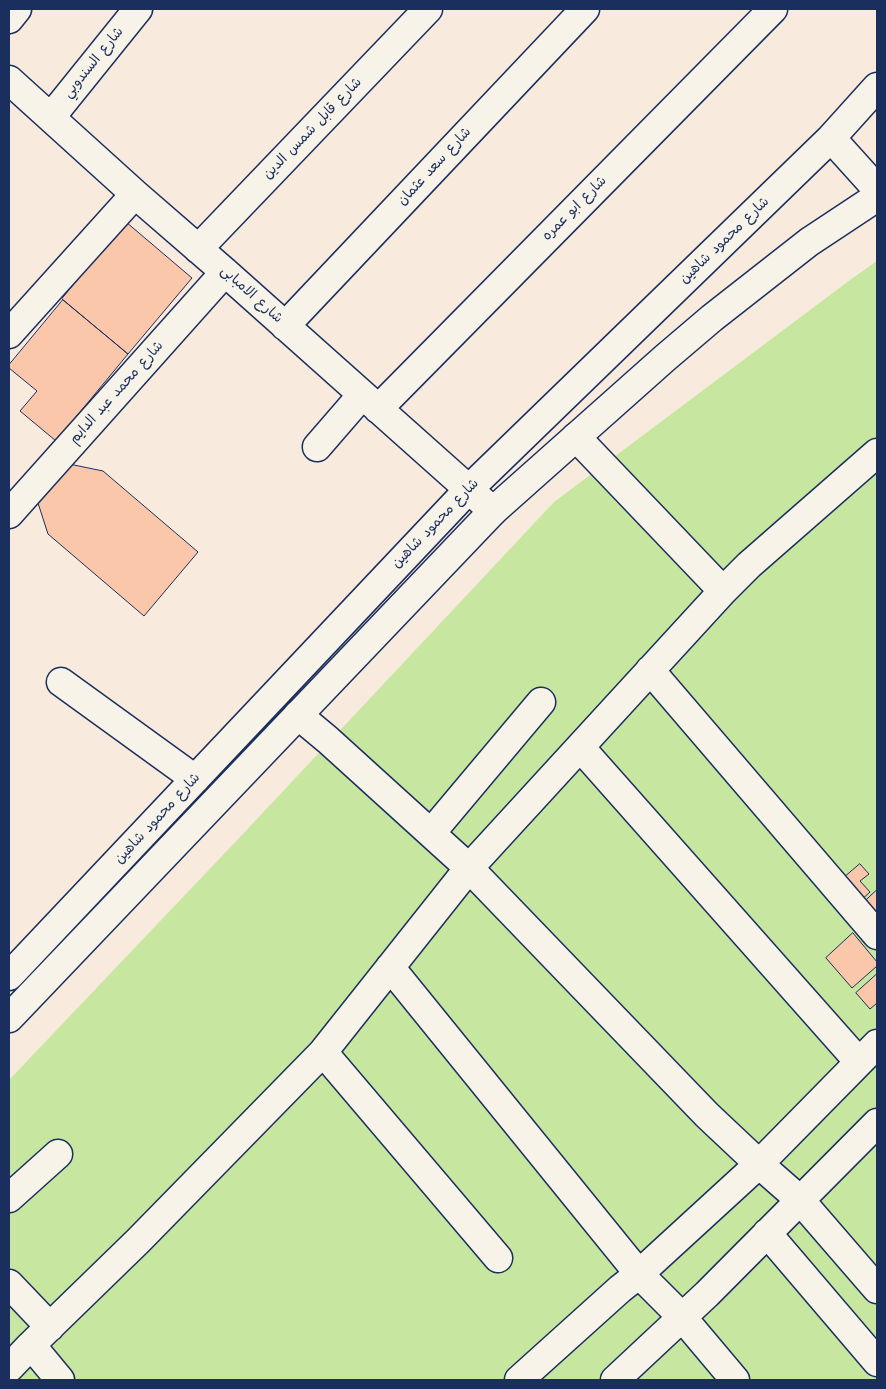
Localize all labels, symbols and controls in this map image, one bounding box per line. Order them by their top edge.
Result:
street label: شارع السندوبي [60,24,128,102]
street label: شارع قابل شمس الدين [260,75,366,183]
street label: شارع سعد عثمان [395,124,475,210]
street label: شارع ابو عمره [539,173,611,245]
street label: شارع محمود شاهين [677,194,773,288]
street label: شارع الامبابى [216,263,286,327]
street label: شارع محمد عبد الدايم [66,338,168,448]
street label: شارع محمود شاهين [389,476,483,572]
street label: شارع محمود شاهين [112,770,204,868]

